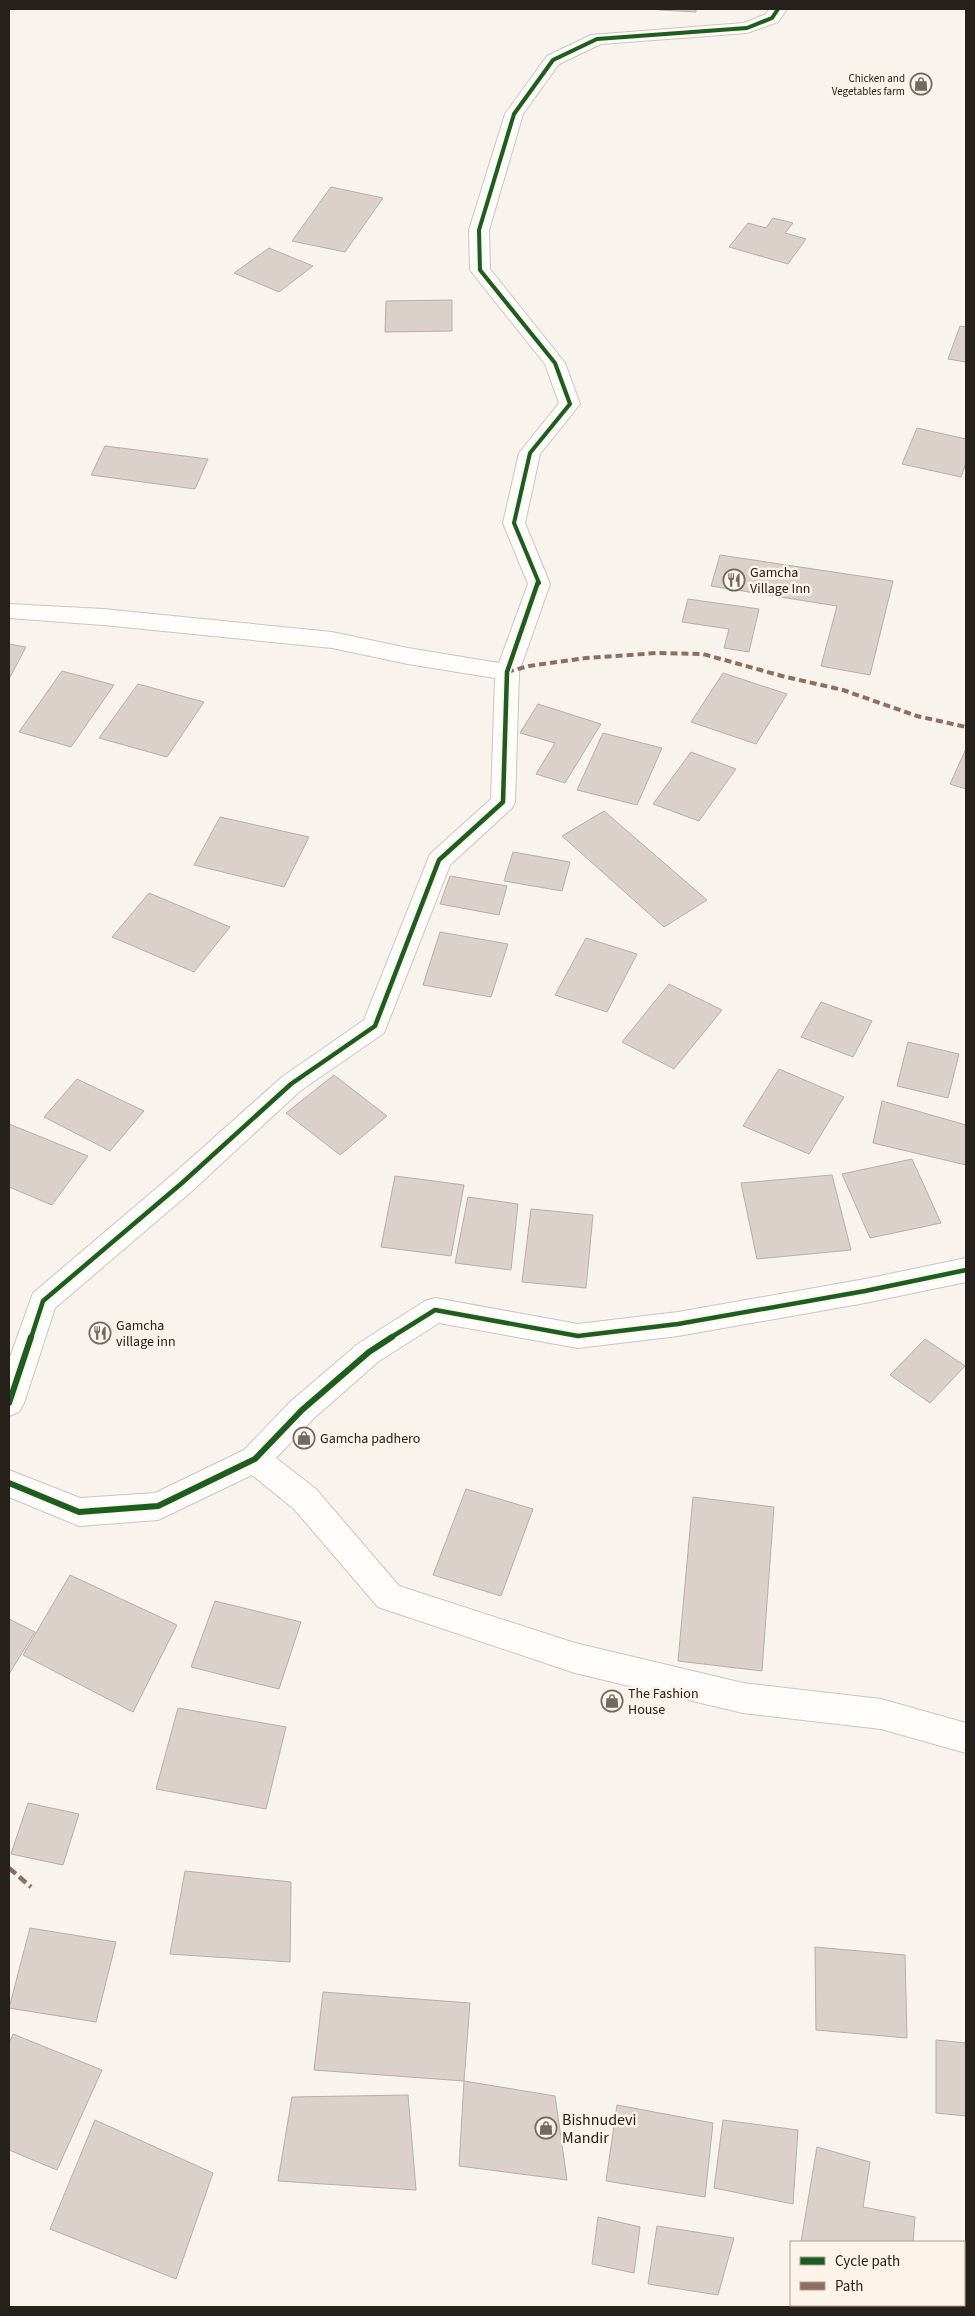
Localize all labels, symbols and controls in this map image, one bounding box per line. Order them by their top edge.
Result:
place label: Chicken and Vegetables farm [832,71,905,99]
shop icon: Chicken and Vegetables farm [909,72,933,96]
place label: Gamcha Village Inn [750,563,810,599]
restaurant icon: Gamcha Village Inn [722,568,746,592]
place label: Gamcha village inn [116,1316,176,1352]
restaurant icon: Gamcha village inn [88,1321,112,1345]
shop icon: Gamcha padhero [292,1426,316,1450]
place label: Gamcha padhero [320,1429,420,1449]
place label: The Fashion House [628,1684,699,1720]
shop icon: The Fashion House [600,1689,624,1713]
place label: Bishnudevi Mandir [562,2109,637,2149]
shop icon: Bishnudevi Mandir [534,2116,558,2140]
legend [790,2241,965,2306]
text: Cycle path [835,2251,900,2272]
text: Path [835,2276,863,2297]

